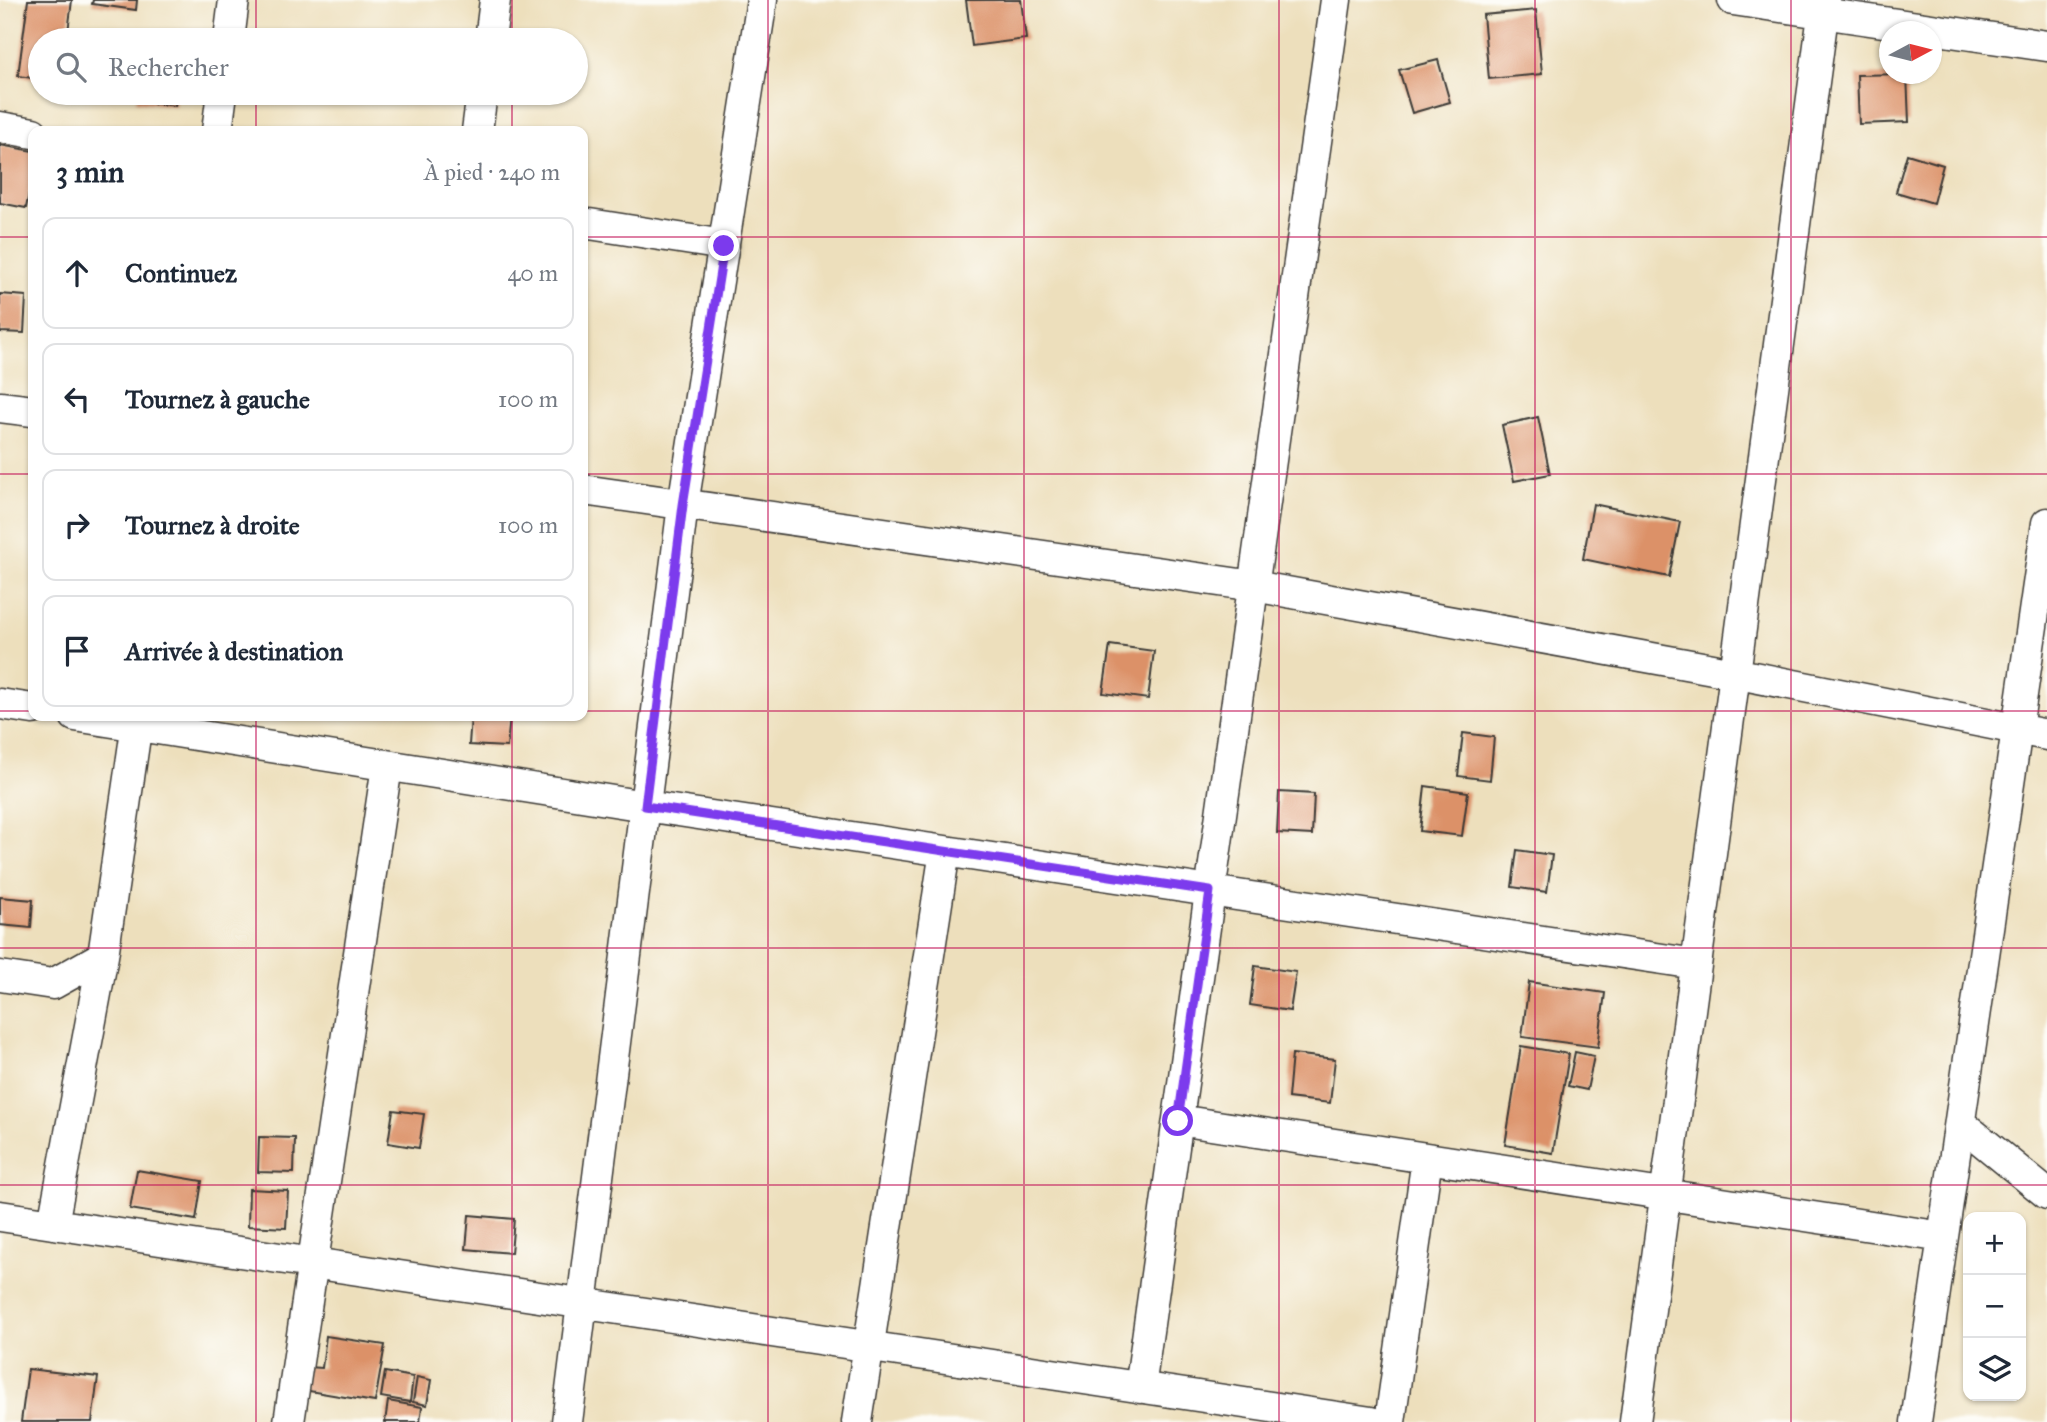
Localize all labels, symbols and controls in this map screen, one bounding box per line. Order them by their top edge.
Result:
north arrow [1879,21,1942,84]
search box [28,28,588,105]
icon: search [52,48,90,86]
text: Rechercher [108,51,229,83]
text: 3 min [56,154,124,190]
text: À pied · 240 m [424,158,560,186]
route end [708,230,739,261]
icon: ahead [58,254,96,292]
text: Continuez [125,257,237,289]
text: 40 m [508,259,558,287]
icon: left [58,380,96,418]
text: Tournez à gauche [125,383,310,415]
text: 100 m [498,385,558,413]
icon: right [58,506,96,544]
text: Tournez à droite [125,509,300,541]
text: 100 m [498,511,558,539]
icon: arrive [58,632,96,670]
text: Arrivée à destination [125,635,343,667]
route start [1162,1105,1193,1136]
map controls [1963,1212,2026,1401]
button: + [1963,1212,2026,1275]
button: − [1963,1275,2026,1338]
button: layers [1963,1338,2026,1401]

